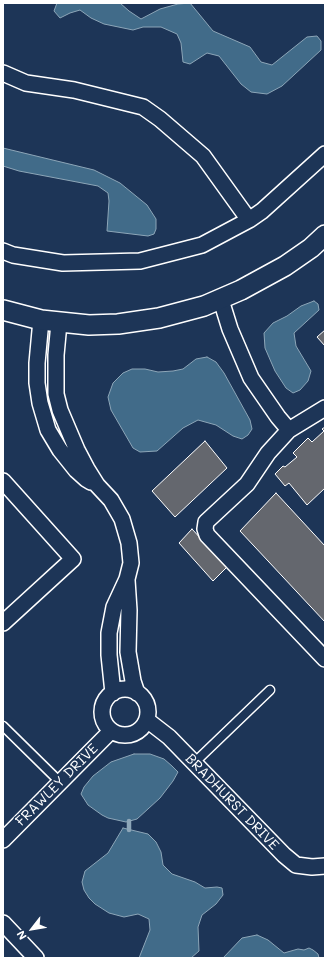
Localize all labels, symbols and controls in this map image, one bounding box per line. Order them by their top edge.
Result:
street label: FRAWLEY DRIVE [12,740,102,830]
street label: BRADHURST DRIVE [182,750,282,854]
north arrow [12,909,52,949]
text: N [13,928,30,943]

